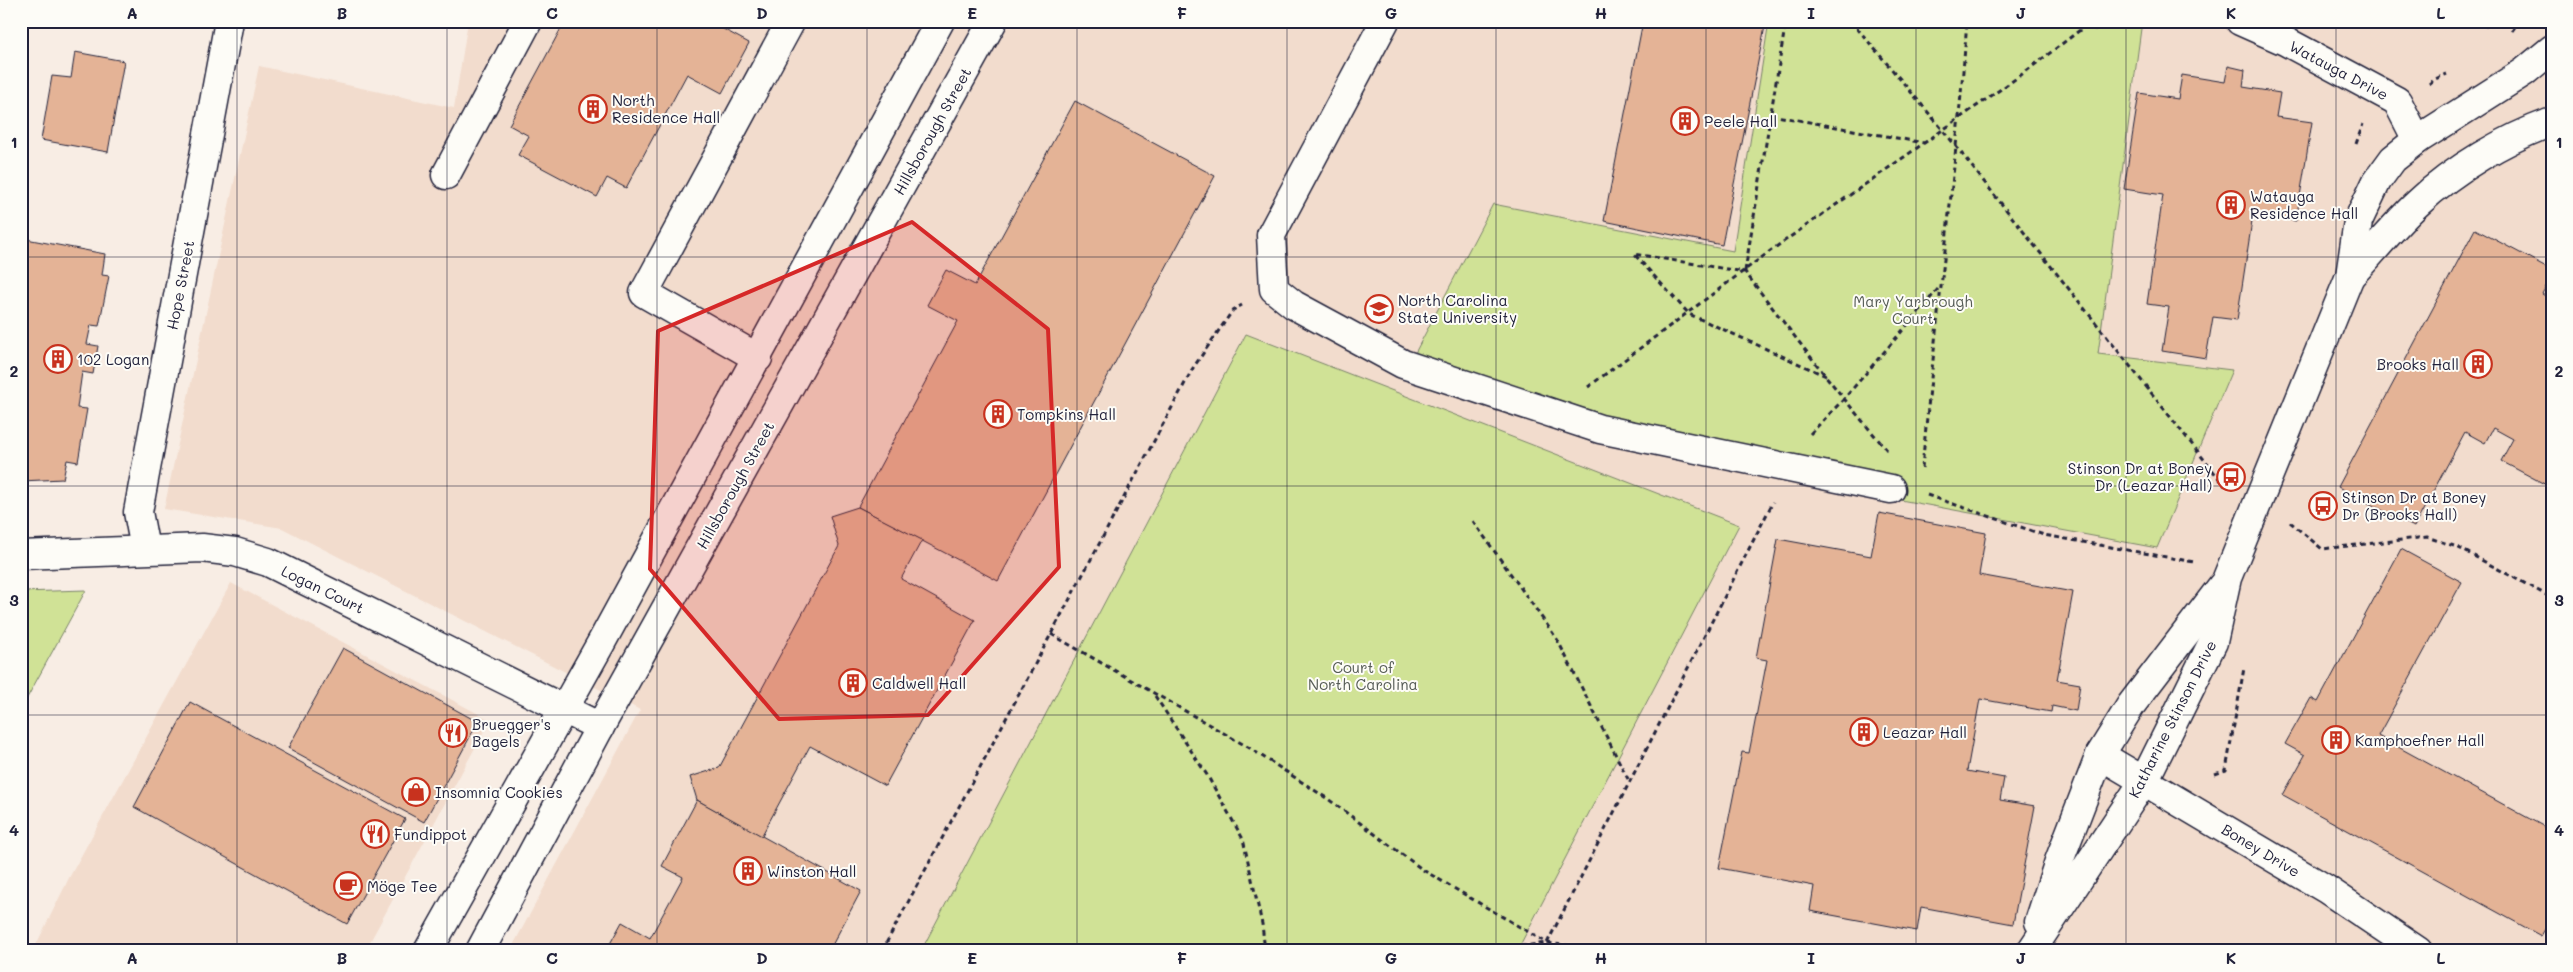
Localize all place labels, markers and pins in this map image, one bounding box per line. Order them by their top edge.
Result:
place label: North Residence Hall [612,90,720,127]
building icon: North Residence Hall [578,94,608,124]
building icon: Peele Hall [1670,106,1700,136]
place label: Peele Hall [1704,111,1777,131]
place label: Watauga Residence Hall [2250,186,2358,223]
building icon: Watauga Residence Hall [2216,190,2246,220]
place label: North Carolina State University [1398,290,1517,327]
school or university icon: North Carolina State University [1364,294,1394,324]
building icon: 102 Logan [43,344,73,374]
place label: 102 Logan [77,349,149,369]
building icon: Brooks Hall [2463,349,2493,379]
place label: Brooks Hall [2377,354,2459,374]
building icon: Tompkins Hall [983,399,1013,429]
place label: Tompkins Hall [1017,404,1116,424]
place label: Stinson Dr at Boney Dr (Leazar Hall) [2068,458,2212,495]
bus stop icon: Stinson Dr at Boney Dr (Leazar Hall) [2216,462,2246,492]
place label: Stinson Dr at Boney Dr (Brooks Hall) [2342,487,2486,524]
bus stop icon: Stinson Dr at Boney Dr (Brooks Hall) [2308,491,2338,521]
building icon: Caldwell Hall [838,668,868,698]
place label: Caldwell Hall [872,673,966,693]
place label: Bruegger's Bagels [472,714,551,751]
building icon: Leazar Hall [1849,717,1879,747]
restaurant icon: Bruegger's Bagels [438,718,468,748]
place label: Leazar Hall [1883,722,1967,742]
building icon: Kamphoefner Hall [2321,725,2351,755]
place label: Kamphoefner Hall [2355,730,2485,750]
shop icon: Insomnia Cookies [401,777,431,807]
place label: Insomnia Cookies [435,782,563,802]
restaurant icon: Fundippot [360,819,390,849]
place label: Fundippot [394,824,467,844]
building icon: Winston Hall [733,856,763,886]
place label: Winston Hall [767,861,857,881]
cafe icon: Möge Tee [333,871,363,901]
place label: Möge Tee [367,876,438,896]

